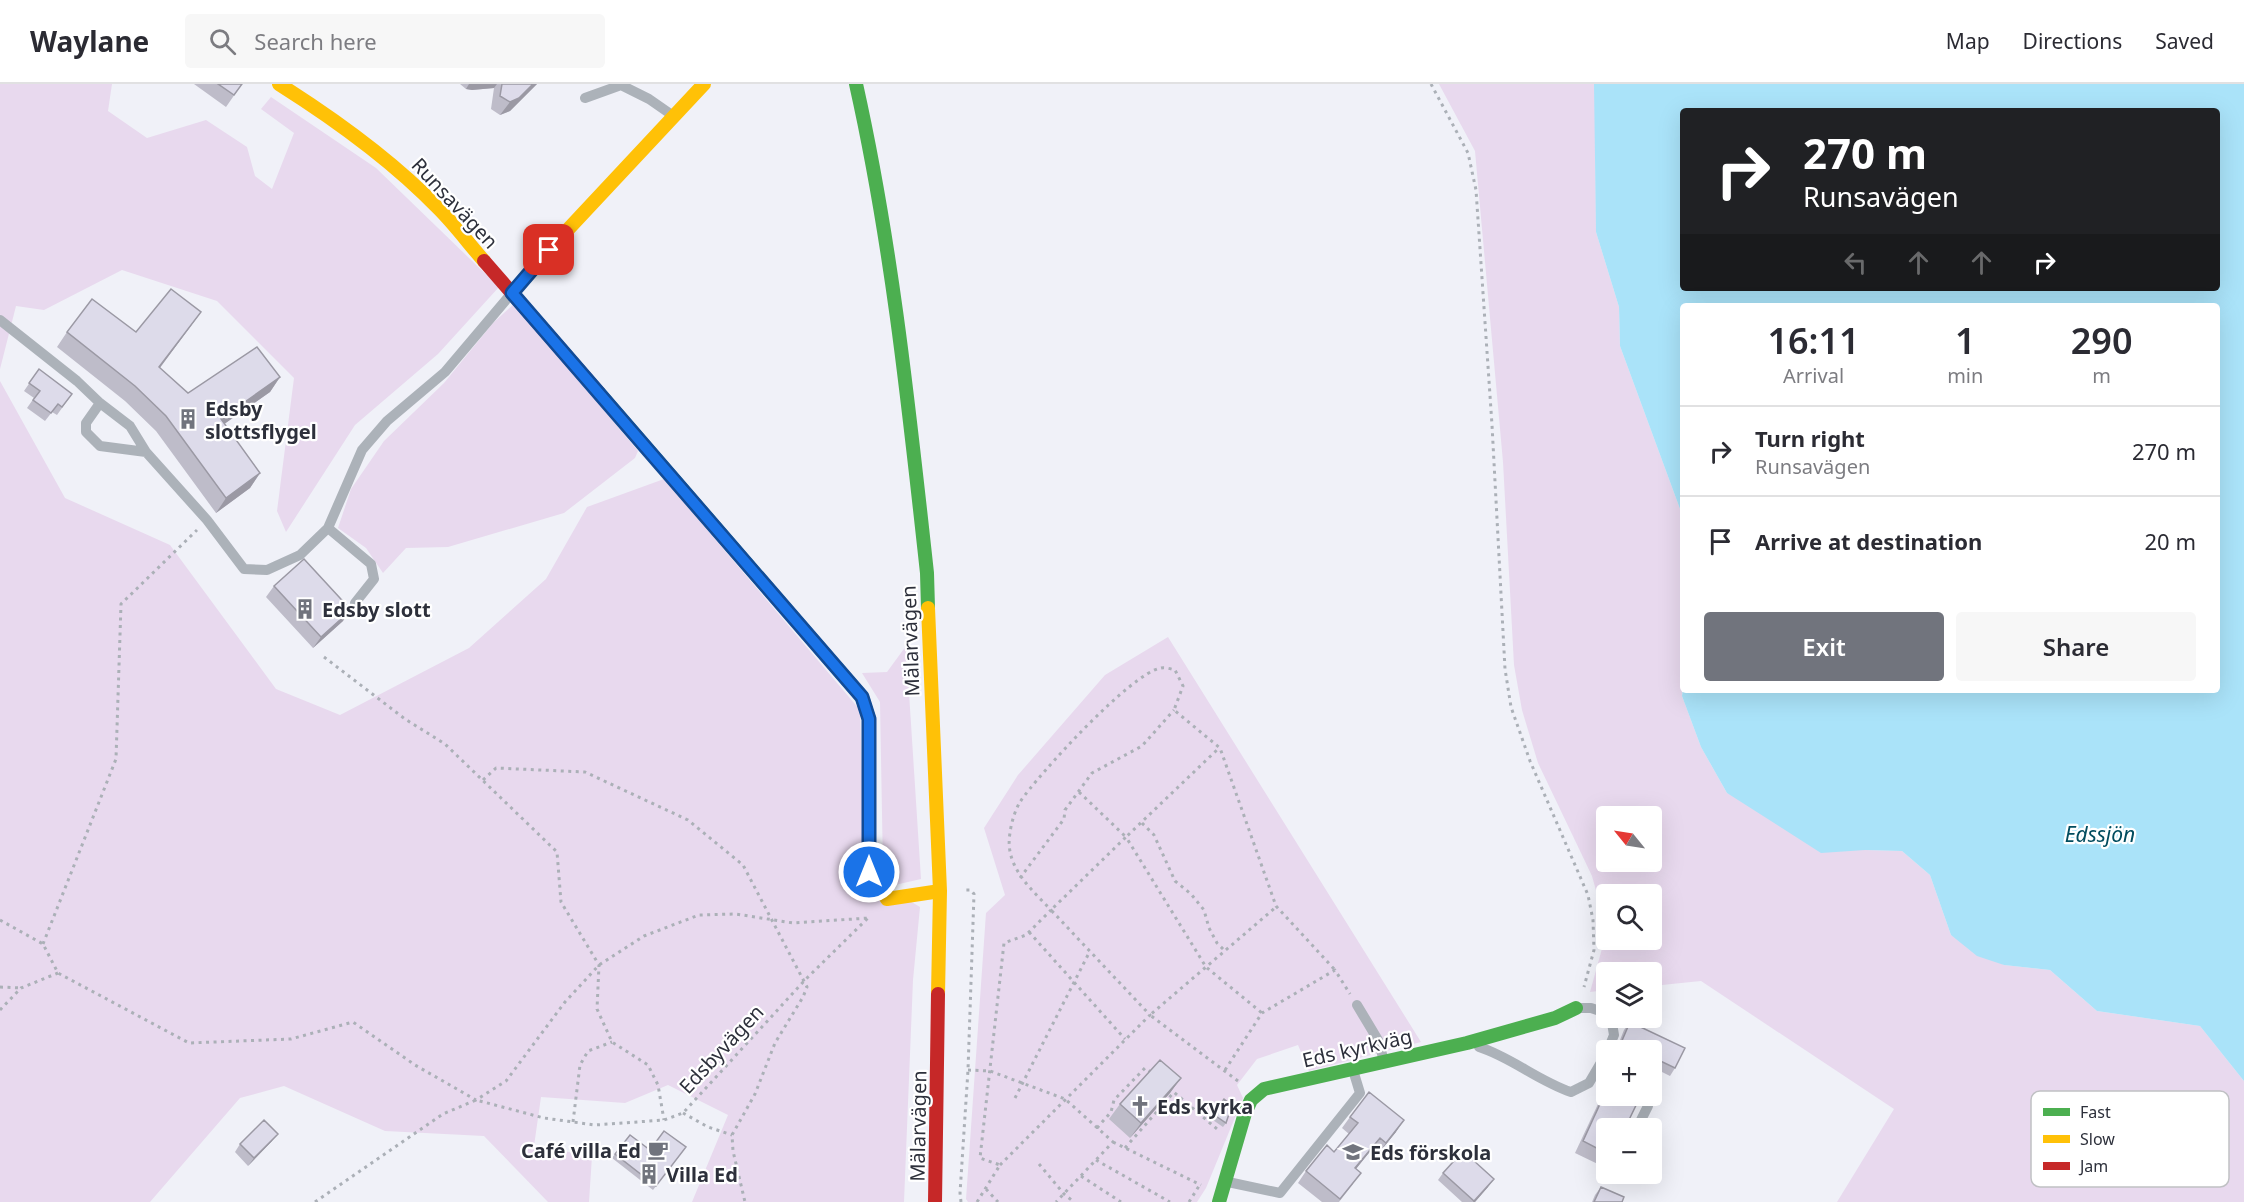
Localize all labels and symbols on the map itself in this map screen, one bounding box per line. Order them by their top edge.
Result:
street label: Runsavägen [406,152,504,254]
pin [523,224,574,275]
place label: Edsby slottsflygel [205,395,317,445]
building icon: Edsby slottsflygel [176,407,200,431]
street label: Mälarvägen [895,585,925,697]
place label: Edsby slott [322,596,431,623]
building icon: Edsby slott [293,597,317,621]
north arrow [1596,806,1662,872]
water label: Edssjön [2065,820,2135,848]
position arrow [837,840,901,904]
street label: Edsbyvägen [673,999,769,1099]
street label: Eds kyrkväg [1300,1022,1414,1074]
street label: Mälarvägen [904,1070,932,1182]
legend [2031,1091,2229,1187]
place label: Eds kyrka [1157,1093,1253,1120]
church icon: Eds kyrka [1128,1094,1152,1118]
text: Fast [2080,1101,2111,1123]
text: Slow [2080,1128,2115,1150]
place label: Café villa Ed [521,1137,641,1164]
cafe icon: Café villa Ed [646,1138,670,1162]
place label: Eds förskola [1370,1139,1491,1166]
school or university icon: Eds förskola [1341,1140,1365,1164]
text: Jam [2078,1155,2108,1177]
place label: Villa Ed [666,1161,738,1188]
building icon: Villa Ed [637,1162,661,1186]

